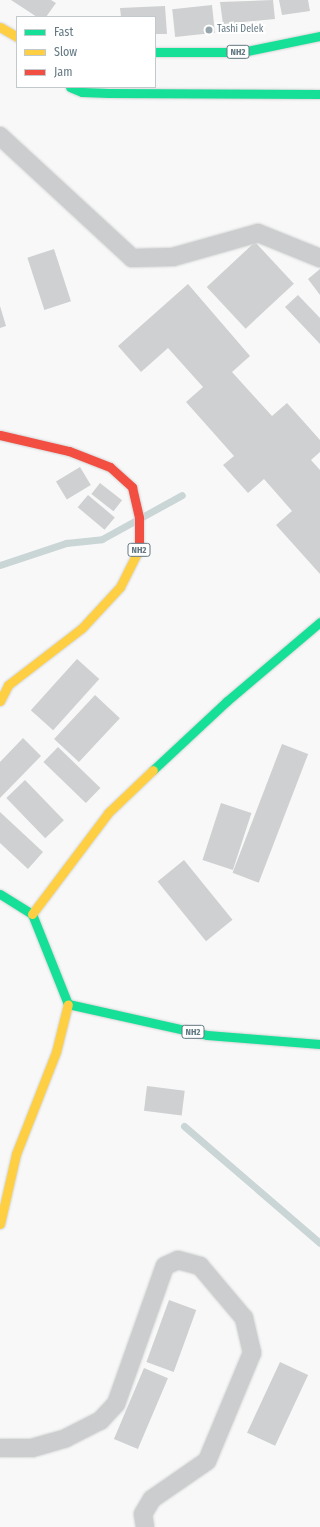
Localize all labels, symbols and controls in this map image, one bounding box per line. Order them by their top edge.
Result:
legend [16,16,156,88]
place label: Tashi Delek [217,24,263,36]
text: Fast [54,25,73,39]
marker: Tashi Delek [204,25,214,35]
text: Slow [54,45,77,59]
road number: NH2 [226,45,250,59]
text: Jam [54,65,72,79]
road number: NH2 [127,543,151,557]
road number: NH2 [181,1025,205,1039]

